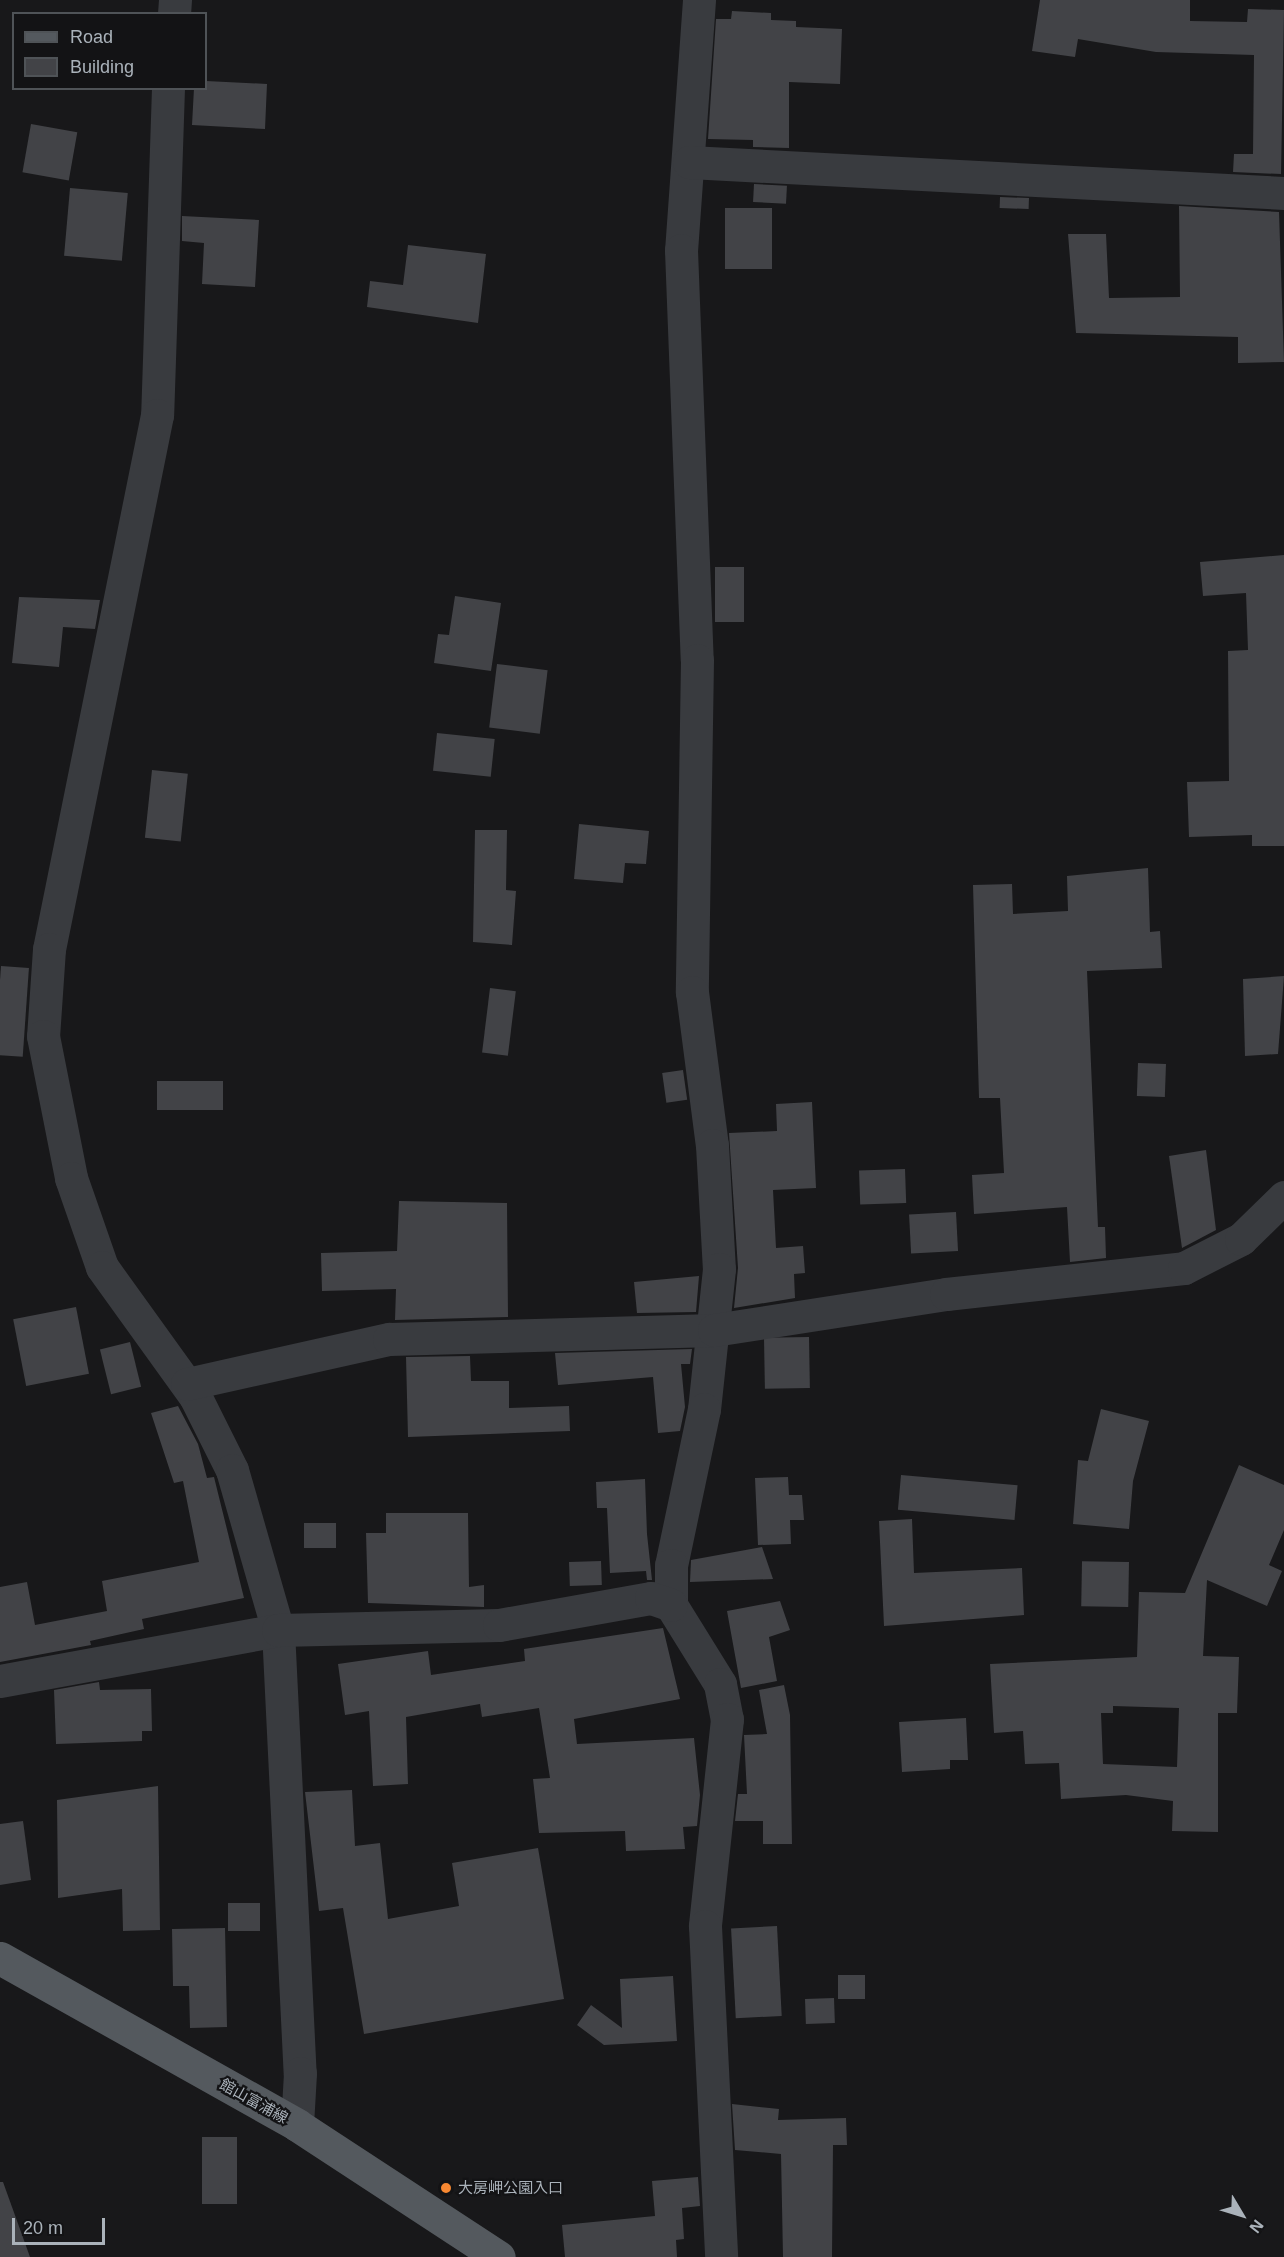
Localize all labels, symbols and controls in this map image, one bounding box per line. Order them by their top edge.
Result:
legend [12,12,207,90]
text: Road [70,27,113,47]
text: Building [70,57,134,77]
street label: 館山富浦線 [217,2075,291,2127]
place label: 大房岬公園入口 [458,2179,563,2197]
marker: 大房岬公園入口 [439,2181,453,2195]
north arrow [1212,2185,1272,2245]
scale bar [15,2206,108,2244]
text: N [1246,2217,1267,2236]
text: 20 m [23,2218,63,2238]

